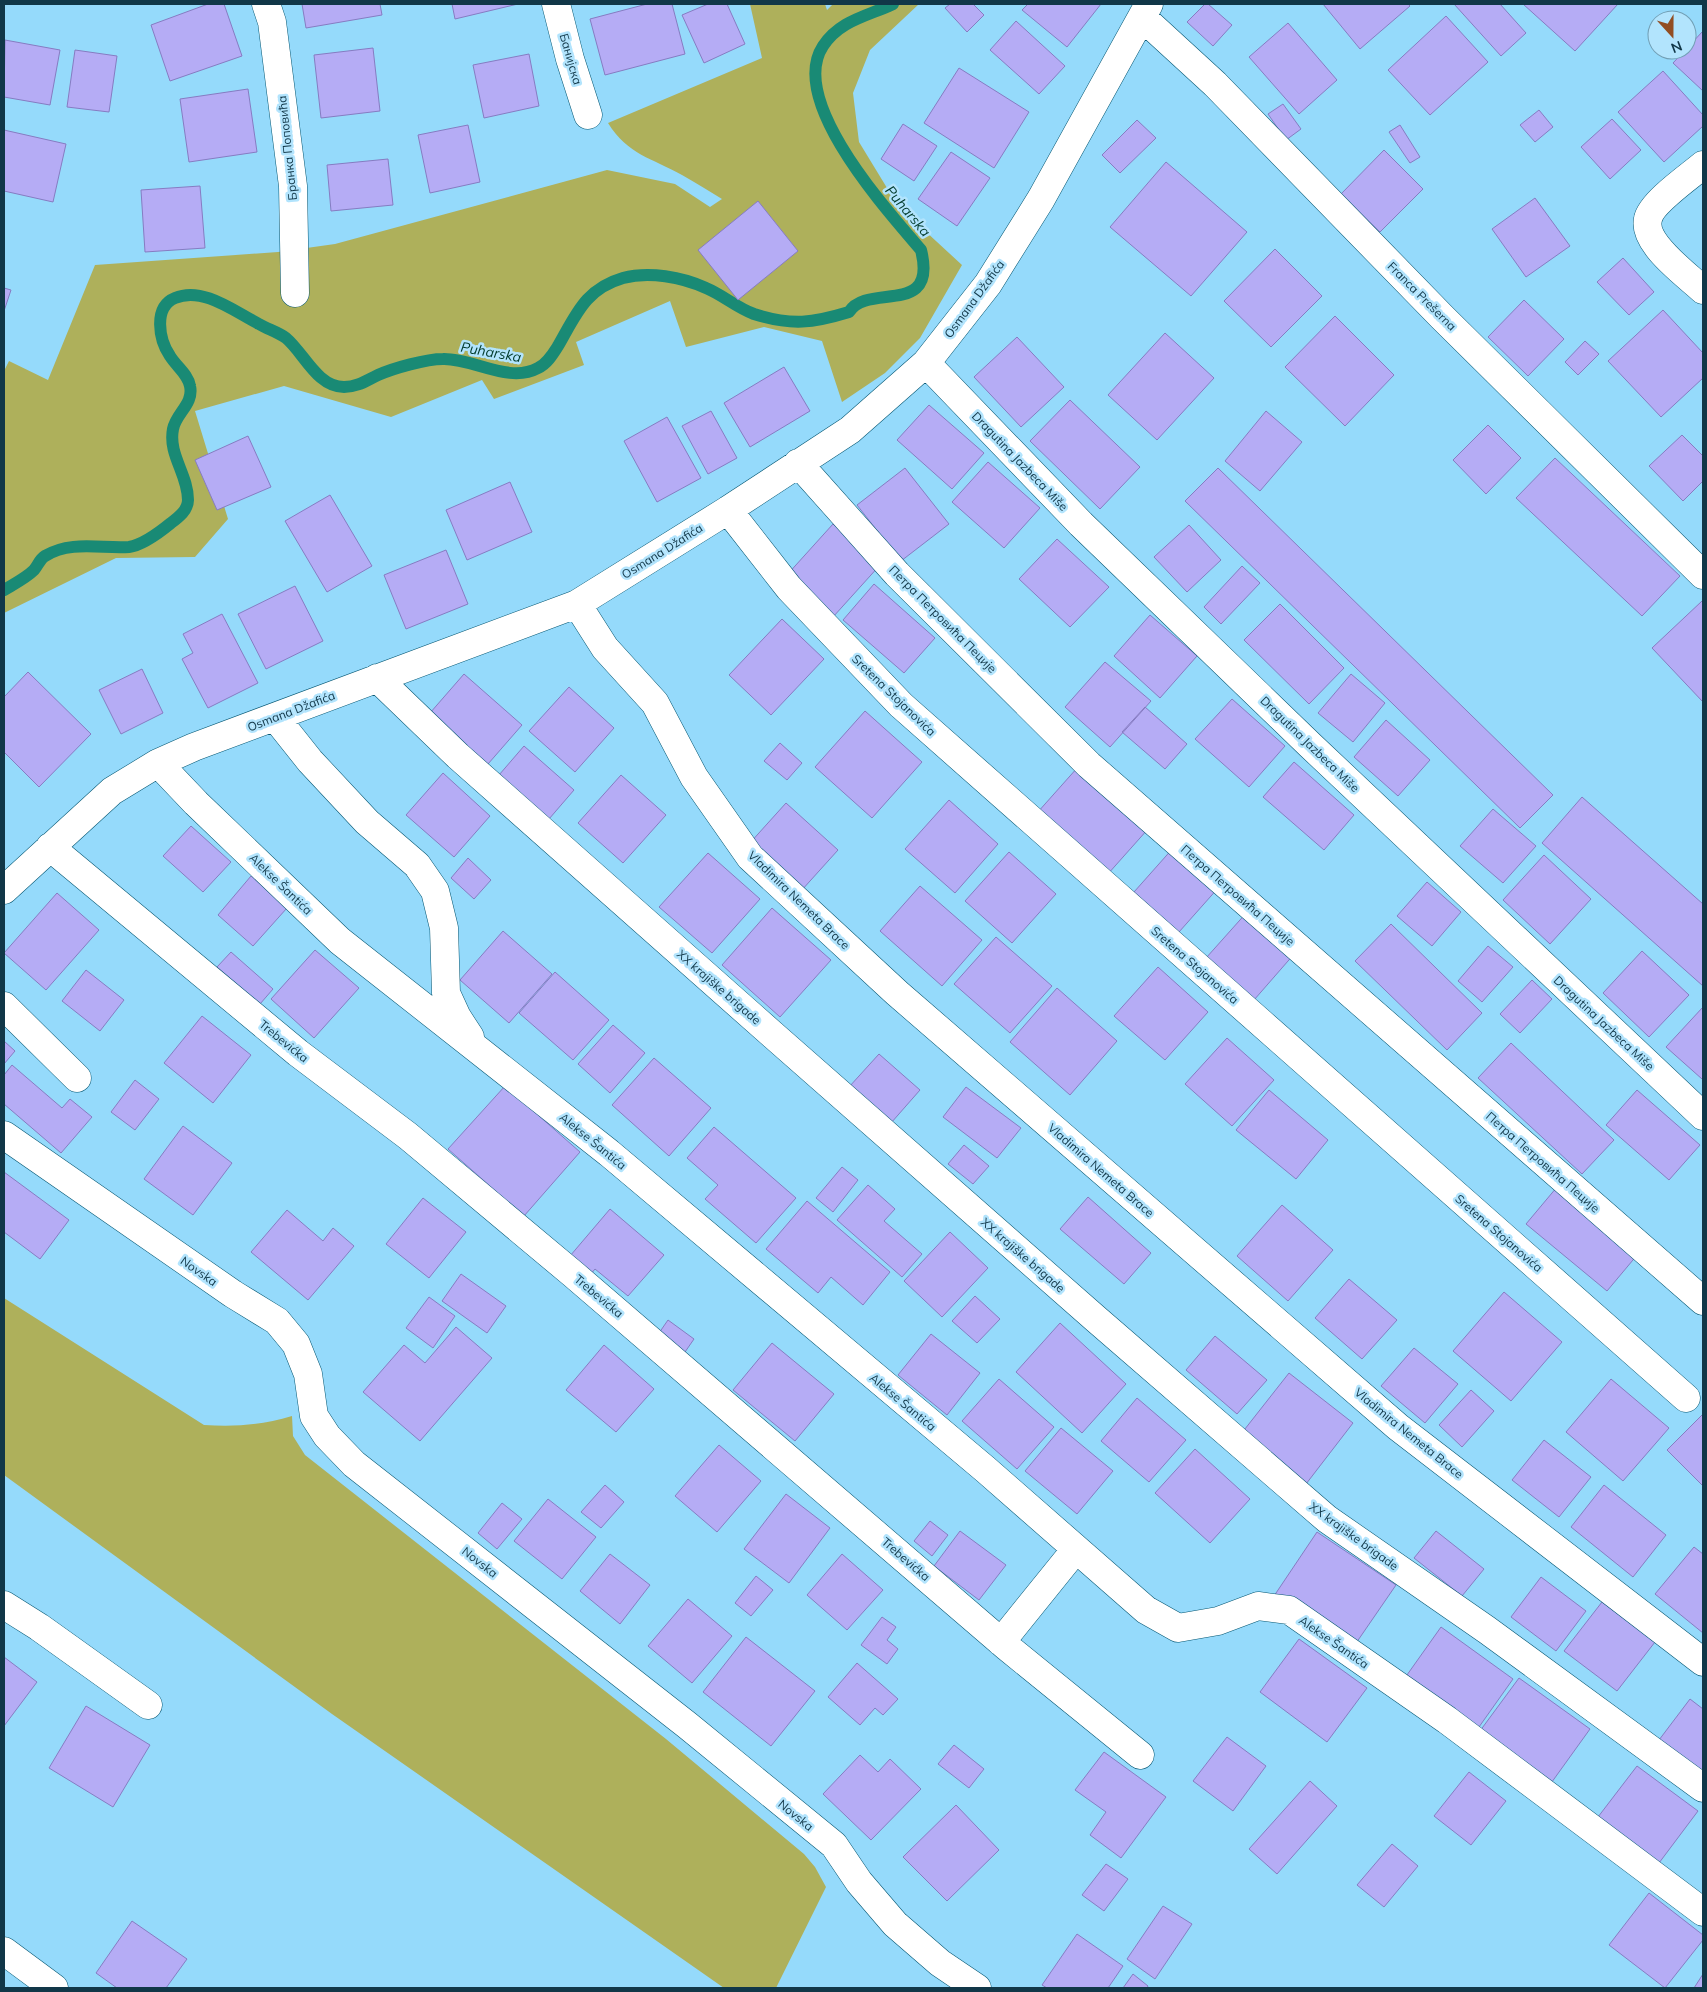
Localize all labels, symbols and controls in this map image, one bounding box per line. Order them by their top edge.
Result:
north arrow [1647,10,1697,60]
street label: Банијска [557,32,585,86]
text: N [1668,37,1685,57]
street label: Бранка Поповића [274,95,300,201]
water label: Puharska [881,182,935,240]
street label: Osmana Džafića [941,257,1007,341]
street label: Franca Prešerna [1385,259,1459,333]
water label: Puharska [459,338,523,366]
street label: Dragutina Jazbeca Miše [969,408,1071,514]
street label: Osmana Džafića [619,520,705,582]
street label: Петра Петровића Пеције [886,562,1000,676]
street label: Sretena Stojanovića [849,651,939,739]
street label: Osmana Džafića [245,687,337,735]
street label: Dragutina Jazbeca Miše [1257,693,1363,795]
street label: Петра Петровића Пеције [1178,841,1298,949]
street label: Vladimira Nemeta Brace [745,848,853,952]
street label: Alekse Šantića [246,850,316,918]
street label: Sretena Stojanovića [1148,923,1242,1007]
street label: XX krajiške brigade [674,946,764,1028]
street label: Dragutina Jazbeca Miše [1551,972,1657,1074]
street label: Trebevićka [256,1017,312,1065]
street label: Петра Петровића Пеције [1483,1108,1603,1216]
street label: Alekse Šantića [557,1109,629,1173]
street label: Vladimira Nemeta Brace [1045,1120,1157,1220]
street label: Sretena Stojanovića [1452,1191,1546,1275]
street label: XX krajiške brigade [978,1214,1068,1296]
street label: Novska [178,1253,220,1289]
street label: Trebevićka [571,1271,627,1321]
street label: Alekse Šantića [867,1370,939,1434]
street label: Vladimira Nemeta Brace [1352,1385,1466,1481]
street label: XX krajiške brigade [1307,1499,1401,1573]
street label: Trebevićka [879,1534,933,1584]
street label: Novska [459,1543,501,1581]
street label: Alekse Šantića [1296,1612,1372,1672]
street label: Novska [775,1796,817,1834]

